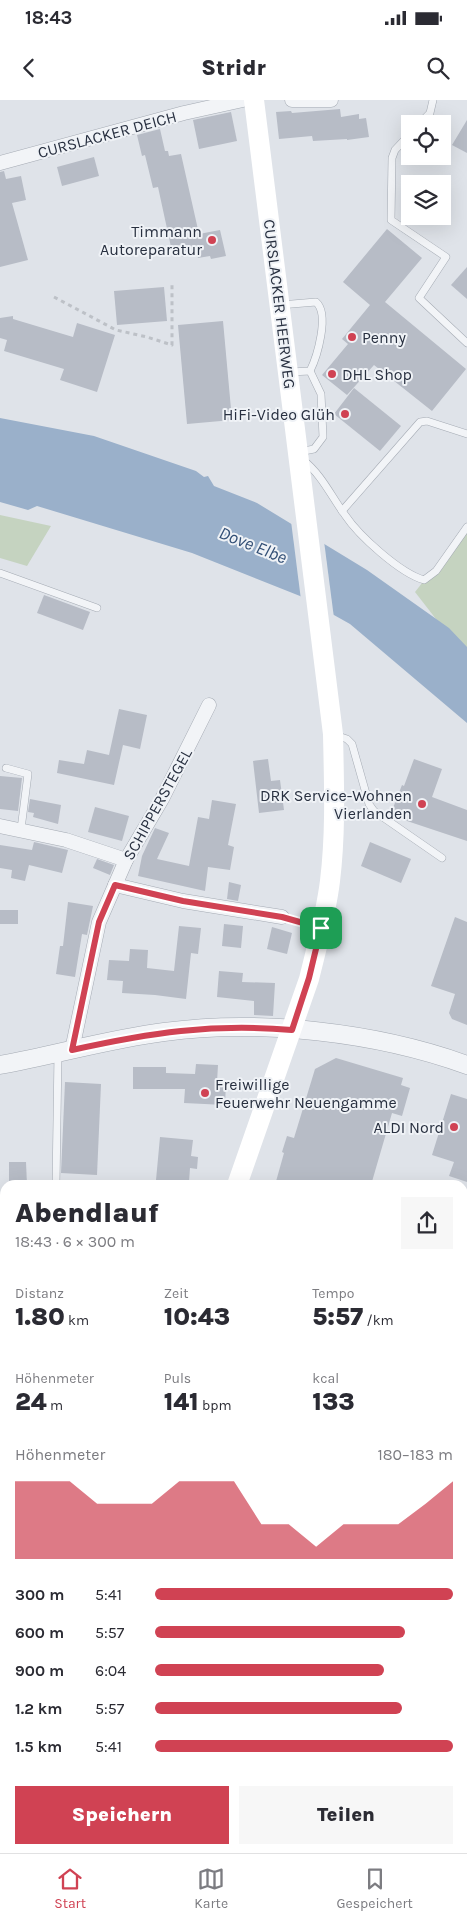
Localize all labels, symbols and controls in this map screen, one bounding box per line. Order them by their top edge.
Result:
text: 18:43 [25,7,72,29]
icon: back [15,54,43,82]
icon: search [424,54,452,82]
text: Stridr [201,55,266,81]
street label: CURSLACKER DEICH [36,107,179,162]
map controls [401,115,451,225]
button: locate [401,115,451,165]
button: layers [401,175,451,225]
street label: CURSLACKER HEERWEG [260,218,299,390]
place label: Timmann Autoreparatur [100,222,202,259]
marker: Timmann Autoreparatur [206,234,218,246]
place label: Penny [362,328,406,347]
marker: Penny [346,331,358,343]
place label: DHL Shop [342,365,412,384]
marker: DHL Shop [326,368,338,380]
place label: HiFi-Video Glüh [223,405,335,424]
marker: HiFi-Video Glüh [339,408,351,420]
water label: Dove Elbe [216,521,290,569]
street label: SCHIPPERSTEGEL [119,745,196,863]
place label: DRK Service-Wohnen Vierlanden [260,786,412,823]
marker: DRK Service-Wohnen Vierlanden [416,798,428,810]
pin [300,907,342,949]
icon: arrive [307,914,335,942]
place label: Freiwillige Feuerwehr Neuengamme [215,1075,397,1112]
marker: Freiwillige Feuerwehr Neuengamme [199,1087,211,1099]
place label: ALDI Nord [374,1118,444,1137]
marker: ALDI Nord [448,1121,460,1133]
text: Abendlauf [15,1196,159,1229]
button: share [401,1197,453,1249]
text: 18:43 · 6 × 300 m [15,1232,135,1251]
text: Distanz [15,1285,64,1302]
text: Zeit [164,1285,189,1302]
text: Tempo [312,1285,354,1302]
text: 1.80 [15,1302,65,1331]
text: 10:43 [164,1302,230,1331]
text: 5:57 [312,1302,363,1331]
text: km [65,1312,89,1329]
text: /km [363,1312,394,1329]
text: Höhenmeter [15,1370,94,1387]
text: Puls [164,1370,191,1387]
text: kcal [312,1370,339,1387]
text: 24 [15,1387,47,1416]
text: 141 [164,1387,199,1416]
text: 133 [312,1387,355,1416]
text: m [47,1397,63,1414]
text: bpm [199,1397,232,1414]
text: Höhenmeter [15,1445,105,1464]
text: 180–183 m [377,1445,453,1464]
text: 300 m [15,1585,64,1604]
text: 5:41 [95,1585,122,1604]
text: 600 m [15,1623,64,1642]
text: 5:57 [95,1623,124,1642]
text: 900 m [15,1661,64,1680]
text: 6:04 [95,1661,126,1680]
text: 1.2 km [15,1699,63,1718]
text: 5:57 [95,1699,124,1718]
text: 1.5 km [15,1737,62,1756]
text: 5:41 [95,1737,122,1756]
button: Speichern [15,1786,229,1844]
button: Teilen [239,1786,453,1844]
tab: Start [54,1865,86,1912]
tab: Karte [194,1865,228,1912]
tab: Gespeichert [336,1865,413,1912]

